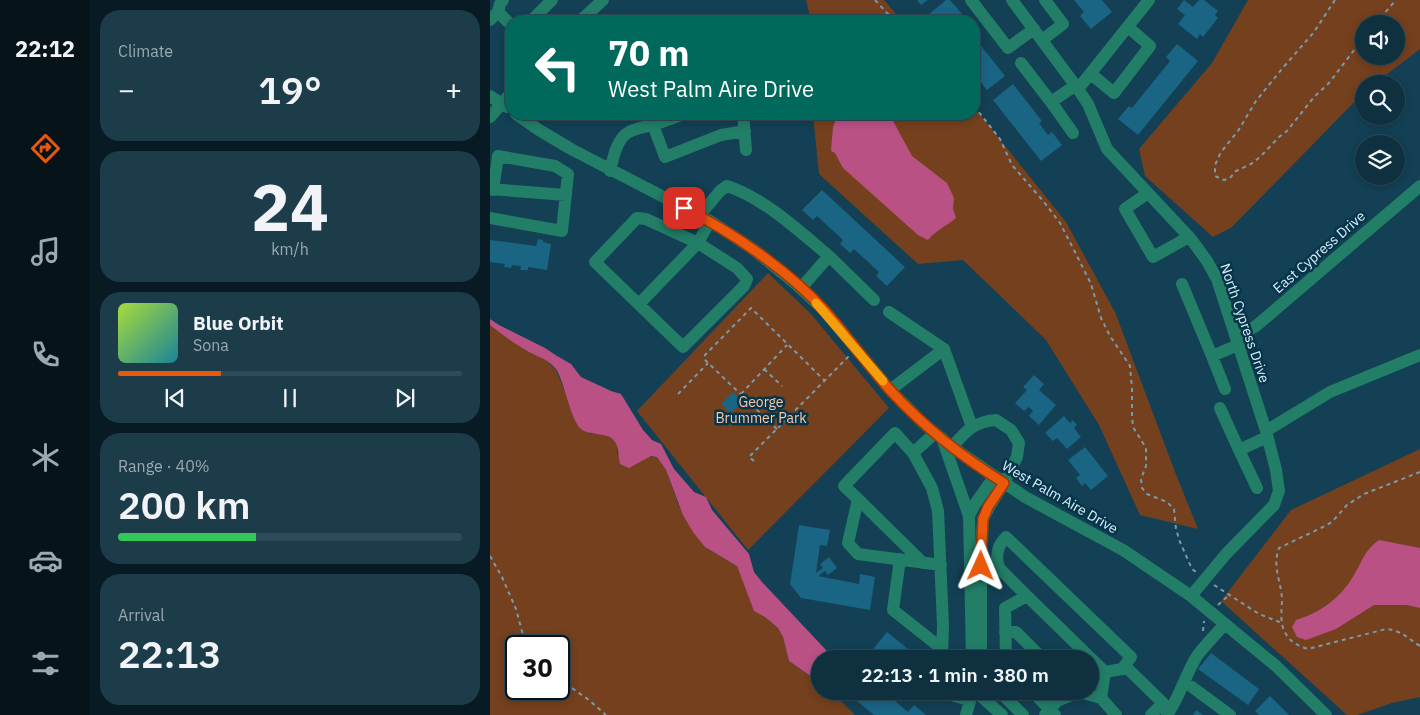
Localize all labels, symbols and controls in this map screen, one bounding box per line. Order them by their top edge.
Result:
map controls [1355,15,1405,185]
button: sound [1355,15,1405,65]
text: 70 m [608,30,690,76]
text: 22:12 [15,34,75,63]
icon: left [525,35,590,100]
text: Climate [118,41,173,61]
text: 19° [258,65,322,114]
text: − [118,71,135,108]
text: + [445,71,462,108]
text: West Palm Aire Drive [608,74,814,103]
button: search [1355,75,1405,125]
icon: directions [28,131,63,166]
button: layers [1355,135,1405,185]
text: 24 [251,164,329,249]
pin [663,187,705,229]
icon: arrive [670,194,698,222]
street label: East Cypress Drive [1269,207,1369,297]
icon: music [28,234,63,269]
text: km/h [271,239,309,259]
street label: North Cypress Drive [1216,261,1274,385]
text: Blue Orbit [193,311,283,335]
text: Sona [193,335,229,355]
icon: phone [28,337,63,372]
icon: previous [161,384,189,412]
icon: pause [276,384,304,412]
icon: next [391,384,419,412]
park label: George Brummer Park [715,393,807,427]
icon: climate [28,440,63,475]
text: Range · 40% [118,456,210,476]
street label: West Palm Aire Drive [999,456,1122,538]
text: 200 km [118,480,250,529]
position arrow [954,539,1006,591]
icon: car [28,543,63,578]
text: Arrival [118,605,165,625]
text: 22:13 [118,629,221,678]
speed limit sign: 30 [505,635,570,700]
icon: filters [28,646,63,681]
text: 22:13 · 1 min · 380 m [861,663,1049,687]

